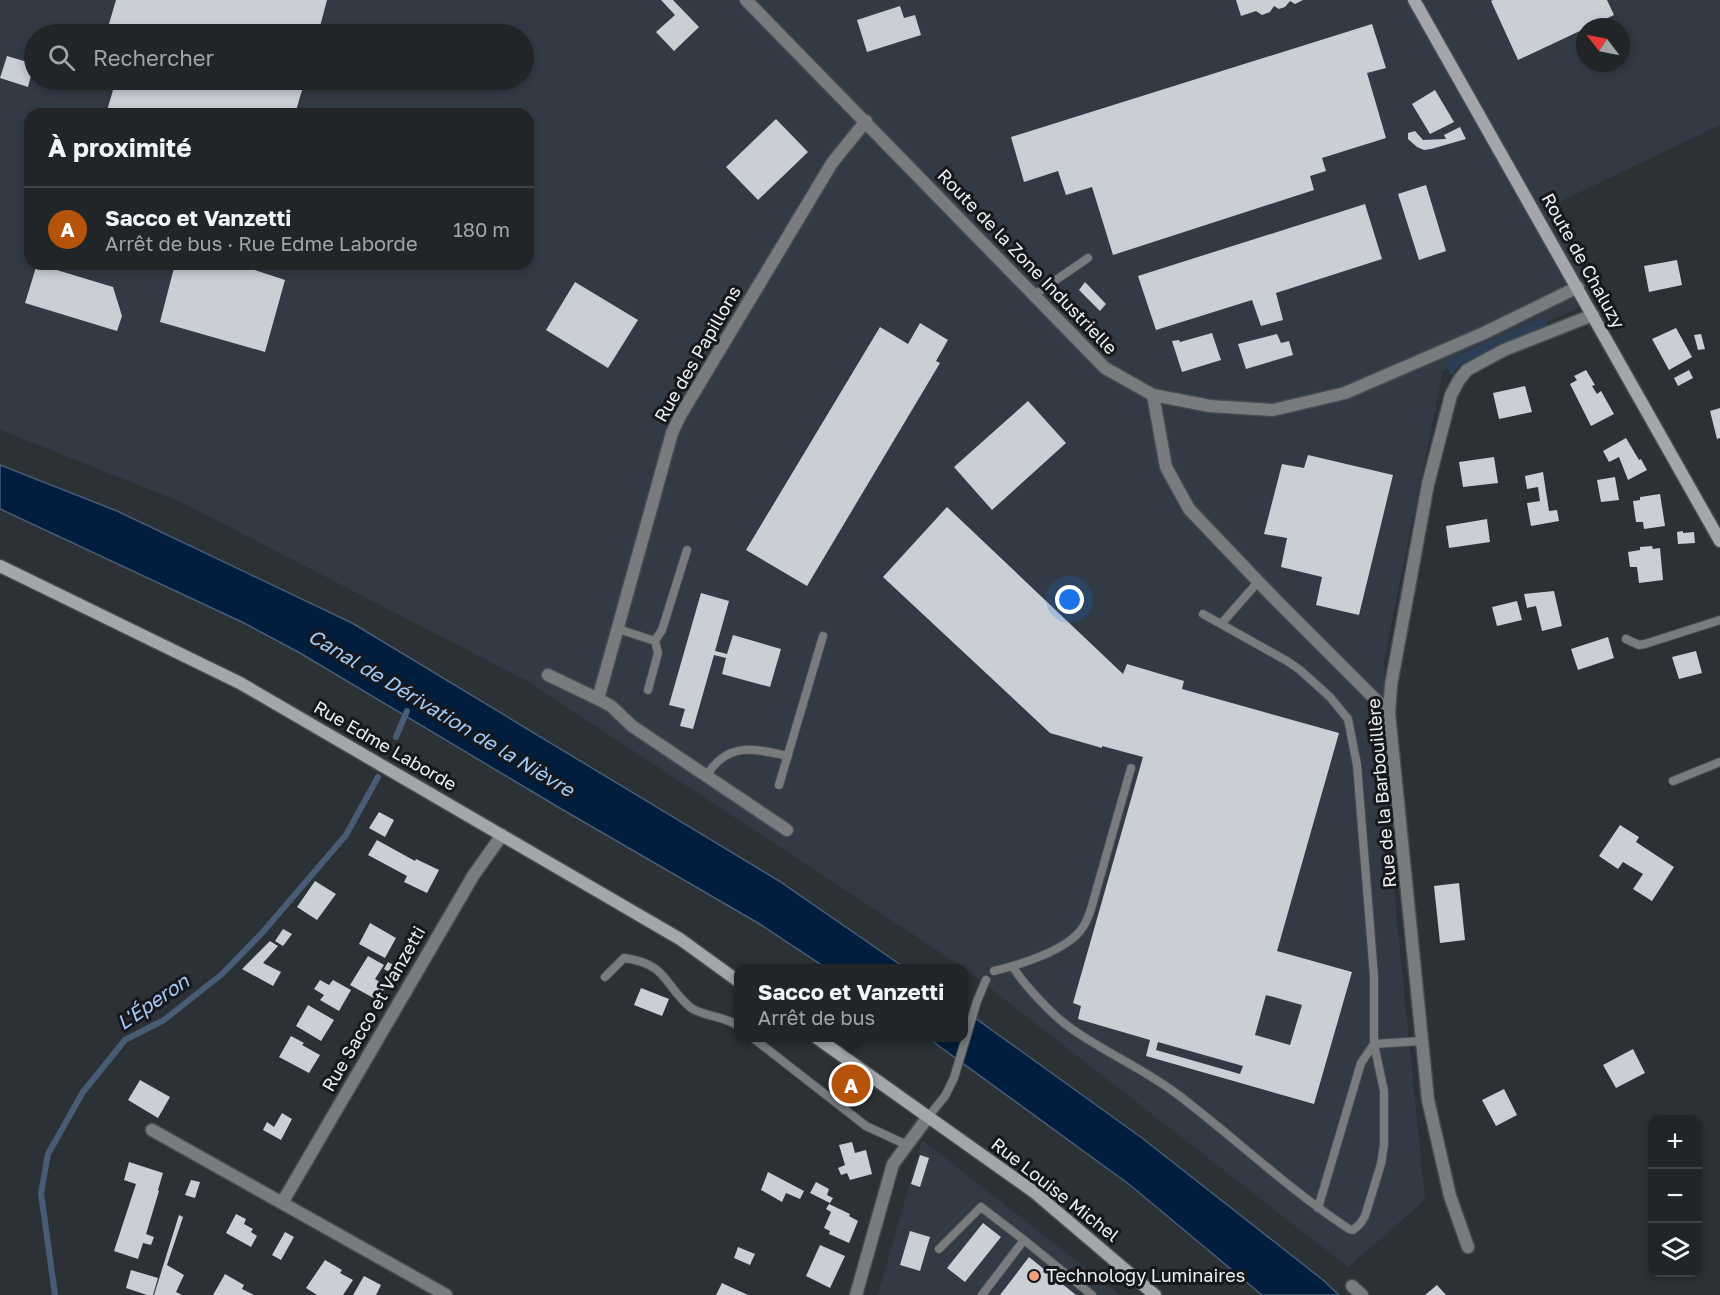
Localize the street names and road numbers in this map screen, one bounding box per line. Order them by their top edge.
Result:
street label: Route de la Zone Industrielle [933,164,1122,359]
street label: Route de Chaluzy [1538,189,1630,332]
street label: Rue des Papillons [649,281,745,426]
street label: Rue Edme Laborde [310,695,461,795]
street label: Rue de la Barbouillère [1362,697,1400,889]
street label: Rue Sacco et Vanzetti [317,922,429,1095]
street label: Rue Louise Michel [987,1132,1124,1246]

